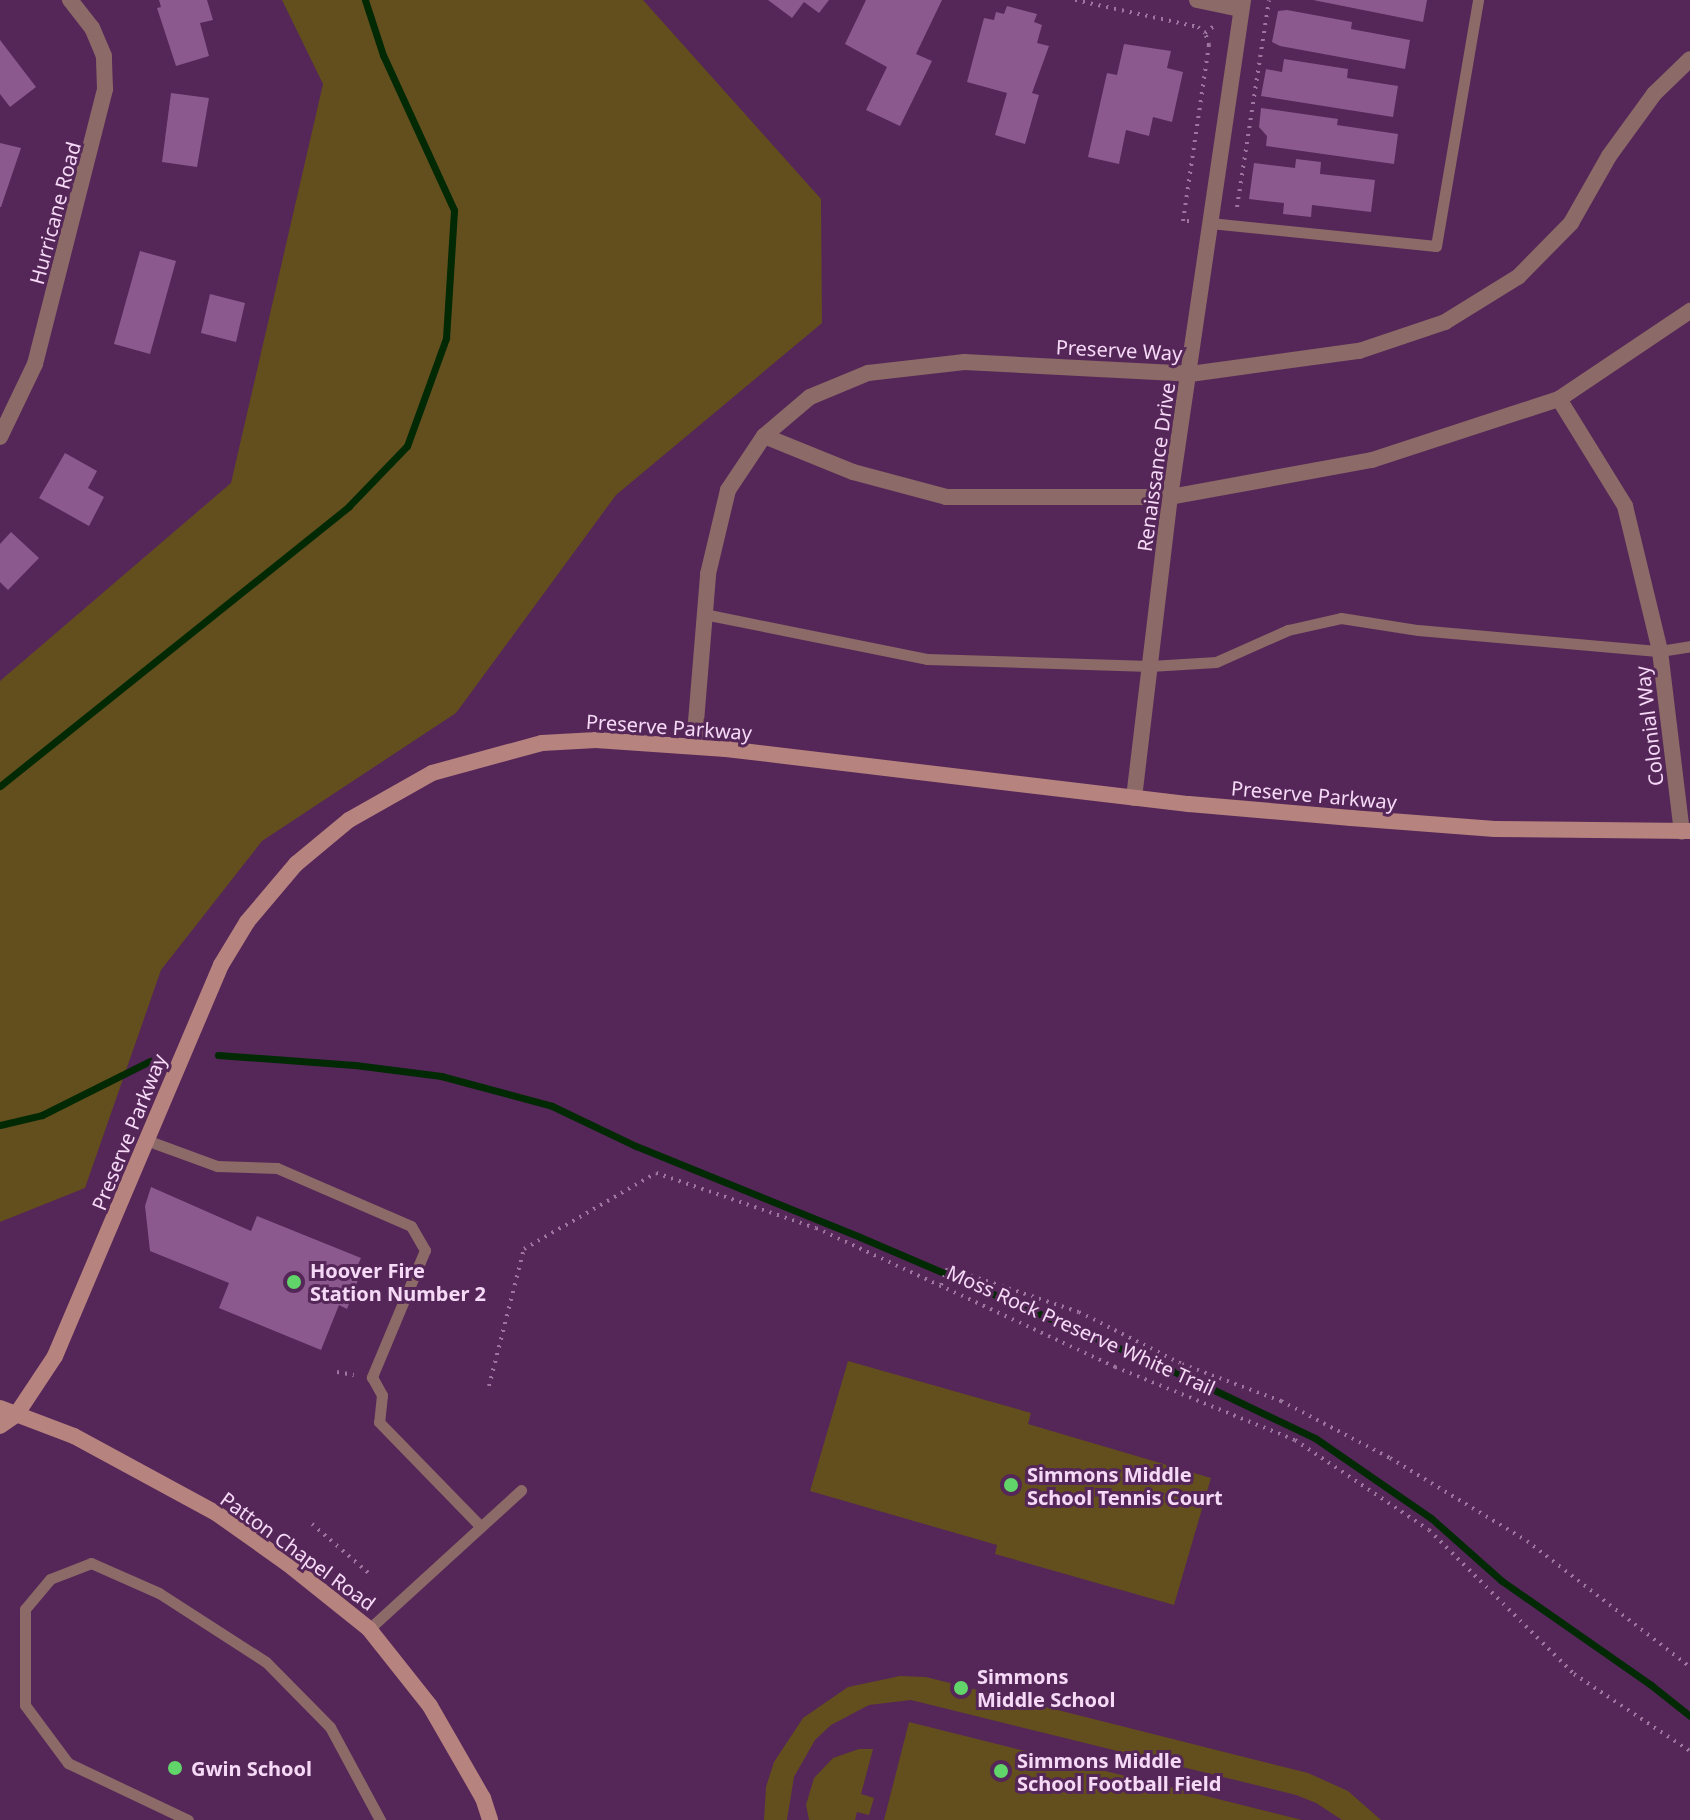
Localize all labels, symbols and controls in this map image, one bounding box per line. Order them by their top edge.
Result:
street label: Hurricane Road [24,139,86,287]
street label: Preserve Way [1055,335,1183,365]
street label: Renaissance Drive [1132,381,1180,553]
street label: Colonial Way [1630,665,1668,787]
street label: Preserve Parkway [585,709,753,745]
street label: Preserve Parkway [1230,776,1398,814]
street label: Preserve Parkway [87,1050,171,1214]
place label: Hoover Fire Station Number 2 [310,1258,486,1305]
street label: Moss Rock Preserve White Trail [943,1260,1219,1400]
marker: Hoover Fire Station Number 2 [285,1273,303,1291]
place label: Simmons Middle School Tennis Court [1027,1462,1223,1509]
marker: Simmons Middle School Tennis Court [1002,1476,1020,1494]
street label: Patton Chapel Road [216,1487,380,1615]
place label: Simmons Middle School [977,1664,1116,1711]
marker: Simmons Middle School [952,1679,970,1697]
place label: Simmons Middle School Football Field [1017,1748,1221,1795]
place label: Gwin School [191,1756,312,1780]
marker: Gwin School [166,1759,184,1777]
marker: Simmons Middle School Football Field [992,1762,1010,1780]

